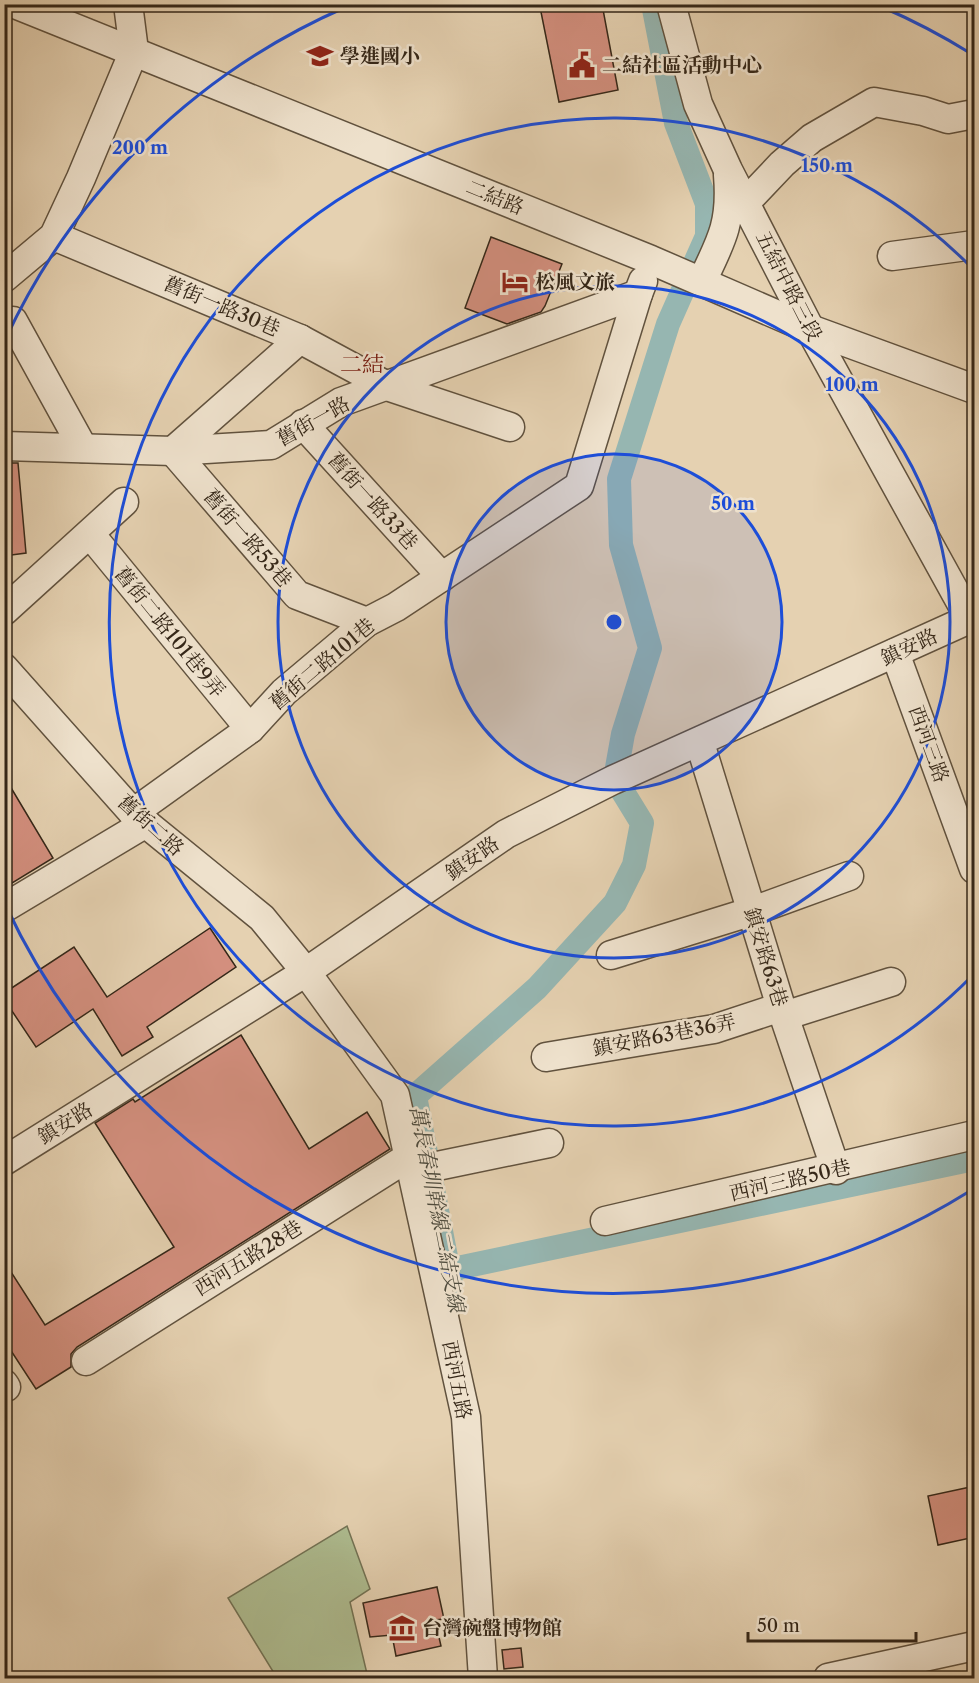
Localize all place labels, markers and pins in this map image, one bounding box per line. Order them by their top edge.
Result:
school or university icon: 學進國小 [305,41,335,71]
place label: 學進國小 [340,44,420,68]
public building icon: 二結社區活動中心 [567,50,597,80]
place label: 二結社區活動中心 [602,53,762,77]
hotel icon: 松風文旅 [500,267,530,297]
place label: 松風文旅 [535,270,615,294]
centre of rings [604,612,624,632]
museum icon: 台灣碗盤博物館 [387,1613,417,1643]
place label: 台灣碗盤博物館 [422,1616,562,1640]

